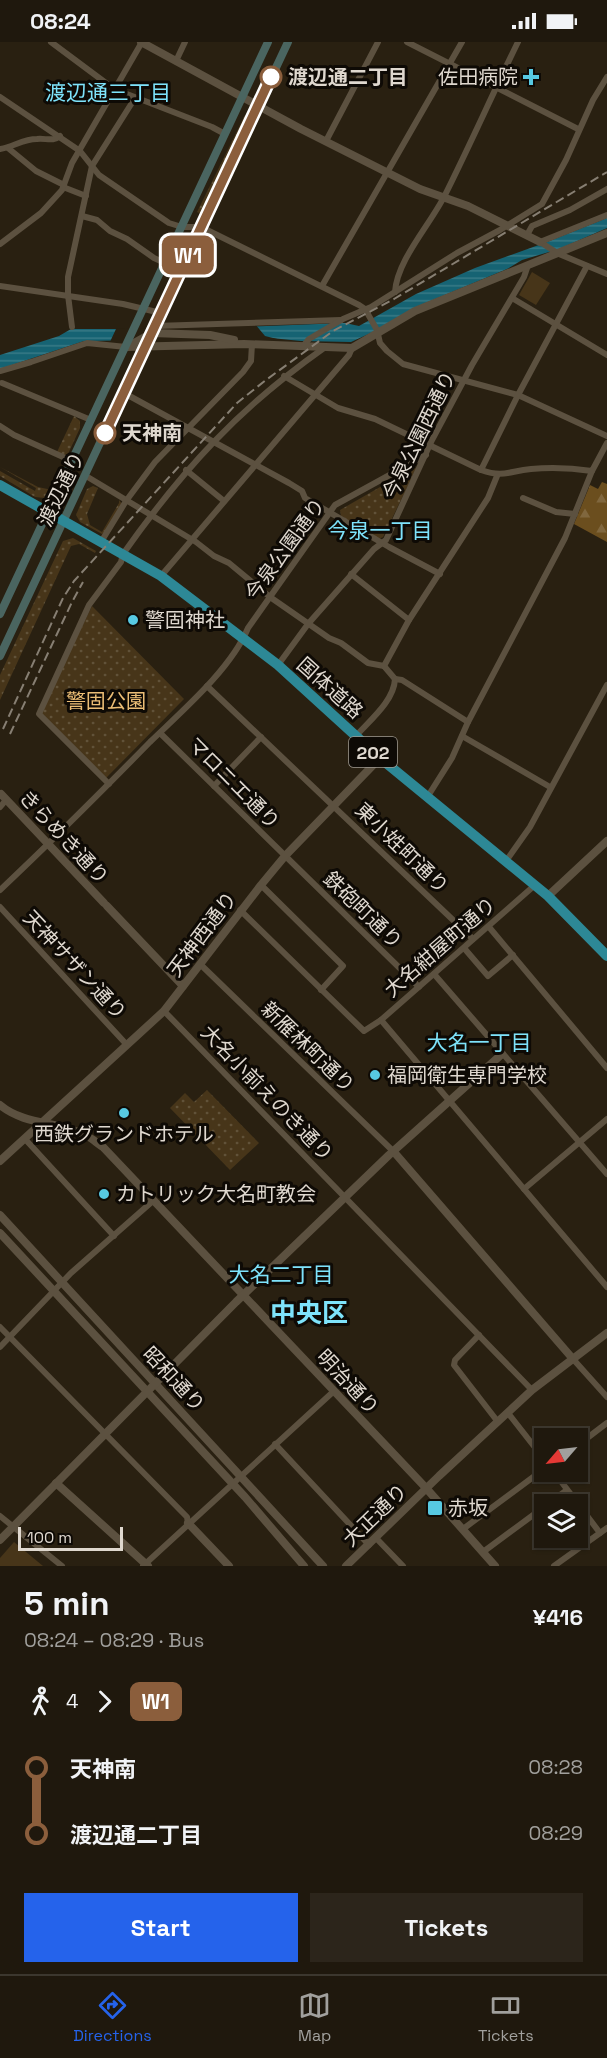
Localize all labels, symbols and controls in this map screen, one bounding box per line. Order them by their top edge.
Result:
text: 08:24 [30,7,91,35]
place label: 渡辺通二丁目 [288,64,408,90]
place label: 佐田病院 [438,64,518,90]
marker: 渡辺通二丁目 [260,66,282,88]
marker: 佐田病院 [522,68,540,86]
district label: 渡辺通三丁目 [45,79,171,106]
line badge: W1 [161,236,215,274]
text: W1 [174,242,202,269]
street label: 今泉公園西通り [377,366,461,504]
place label: 天神南 [122,420,182,446]
marker: 天神南 [94,422,116,444]
street label: 渡辺通り [32,447,90,531]
street label: 今泉公園通り [239,493,331,605]
district label: 今泉一丁目 [328,517,433,544]
place label: 警固神社 [145,607,225,633]
marker: 警固神社 [126,613,140,627]
street label: 国体道路 [292,652,368,724]
park label: 警固公園 [66,688,146,714]
street label: マロニエ通り [182,731,286,835]
road number: 202 [349,737,397,767]
street label: きらめき通り [14,784,114,890]
street label: 東小姓町通り [350,797,454,899]
street label: 鉄砲町通り [318,866,408,954]
street label: 天神西通り [162,886,242,982]
street label: 大名紺屋町通り [379,891,501,1003]
street label: 天神サザン通り [18,905,132,1025]
street label: 新雁林町通り [256,996,360,1098]
street label: 大名小前えのき通り [195,1019,339,1167]
district label: 大名一丁目 [427,1029,532,1056]
place label: 福岡衛生専門学校 [387,1062,547,1088]
marker: 福岡衛生専門学校 [368,1068,382,1082]
marker: 西鉄グランドホテル [117,1106,131,1120]
place label: 西鉄グランドホテル [34,1121,214,1147]
place label: カトリック大名町教会 [116,1181,316,1207]
marker: カトリック大名町教会 [97,1187,111,1201]
district label: 大名二丁目 [229,1261,334,1288]
district label: 中央区 [270,1296,348,1330]
street label: 昭和通り [137,1341,211,1417]
street label: 明治通り [311,1344,385,1420]
north arrow [534,1428,588,1482]
map controls [534,1428,588,1548]
street label: 大正通り [337,1478,413,1552]
button: layers [534,1494,588,1548]
place label: 赤坂 [448,1495,488,1521]
marker: 赤坂 [426,1499,444,1517]
scale bar [18,1524,123,1552]
text: 100 m [27,1527,72,1548]
text: 5 min [24,1583,109,1625]
text: ¥416 [533,1603,583,1631]
text: 08:24 – 08:29 · Bus [24,1627,204,1653]
icon: walk [24,1685,57,1718]
icon: forward [88,1685,121,1718]
text: 4 [66,1688,79,1714]
text: W1 [142,1688,170,1715]
text: 08:28 [528,1754,583,1780]
text: 天神南 [70,1755,136,1783]
text: 08:29 [528,1820,583,1846]
text: 渡辺通二丁目 [70,1821,202,1849]
button: Start [24,1893,298,1962]
button: Tickets [310,1893,583,1962]
tab: Directions [73,1989,152,2046]
tab: Map [298,1989,331,2046]
tab: Tickets [478,1989,534,2046]

